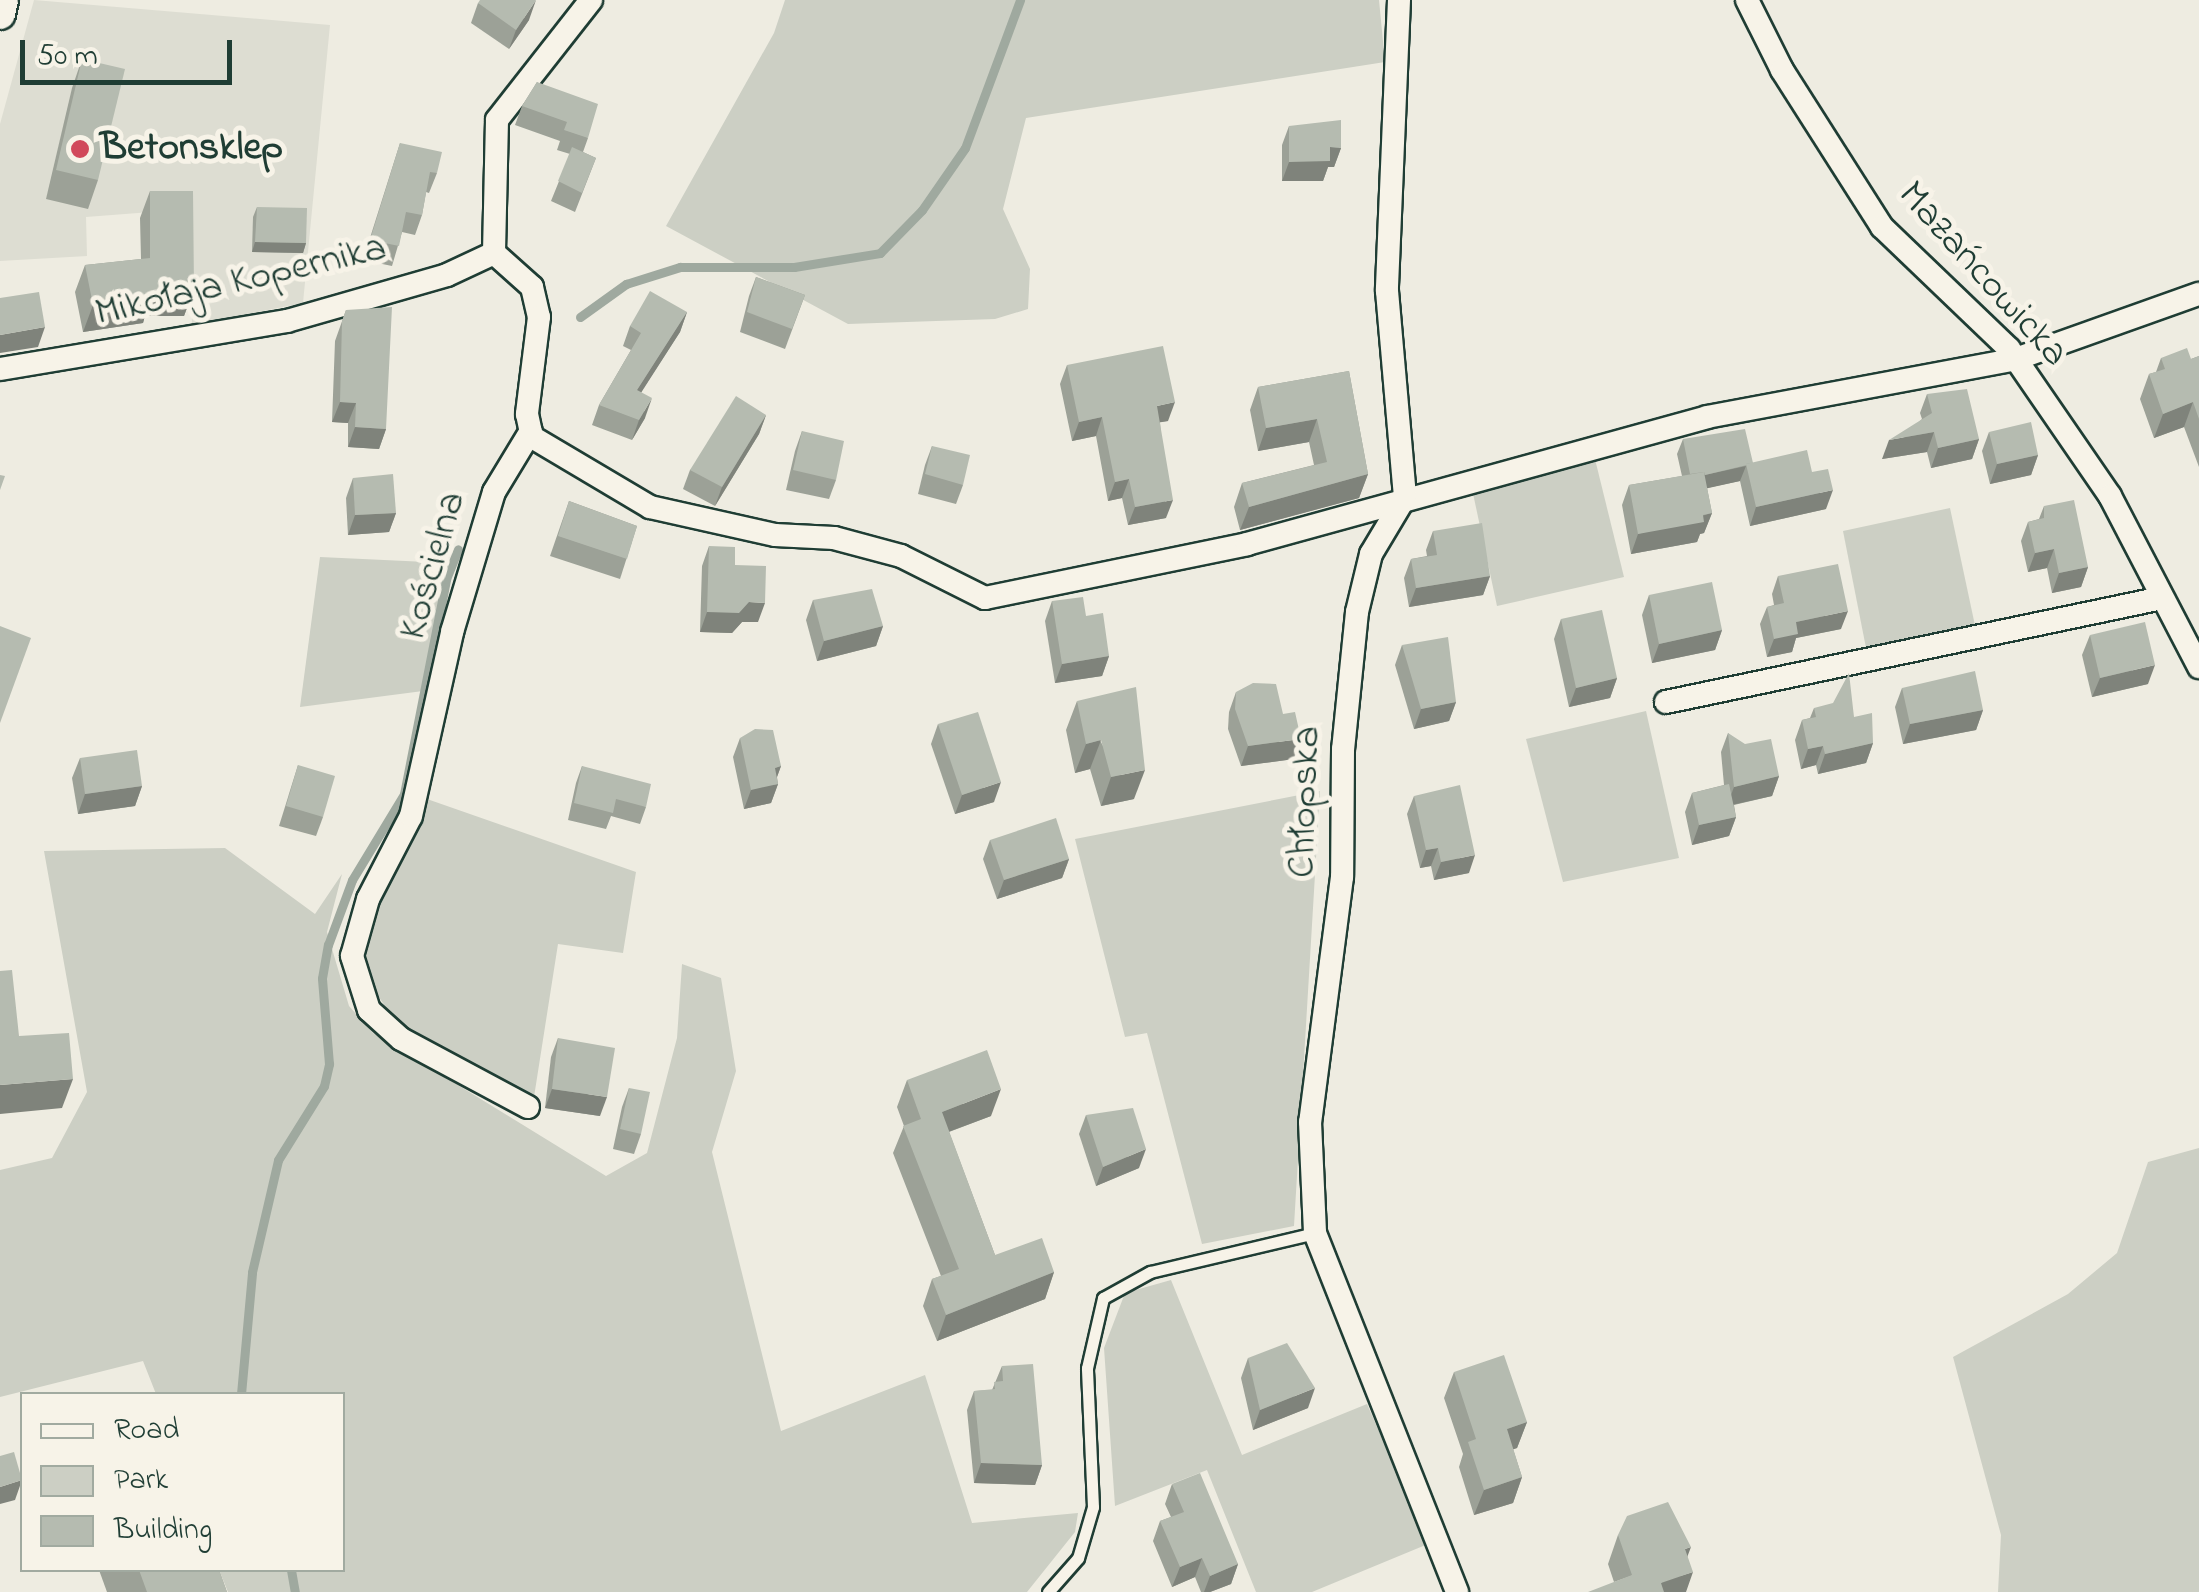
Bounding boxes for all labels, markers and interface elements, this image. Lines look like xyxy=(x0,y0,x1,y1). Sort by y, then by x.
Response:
scale bar xyxy=(25,20,238,82)
text: 50 m xyxy=(37,35,98,79)
place label: Betonsklep xyxy=(100,125,283,173)
marker: Betonsklep xyxy=(69,138,91,160)
street label: Mazańcowicka xyxy=(1886,172,2078,378)
street label: Mikołaja Kopernika xyxy=(91,225,391,339)
street label: Kościelna xyxy=(390,487,478,645)
street label: Chłopska xyxy=(1279,725,1333,879)
legend xyxy=(20,1392,345,1572)
text: Road xyxy=(114,1409,179,1453)
text: Park xyxy=(114,1459,168,1503)
text: Building xyxy=(114,1509,212,1553)

